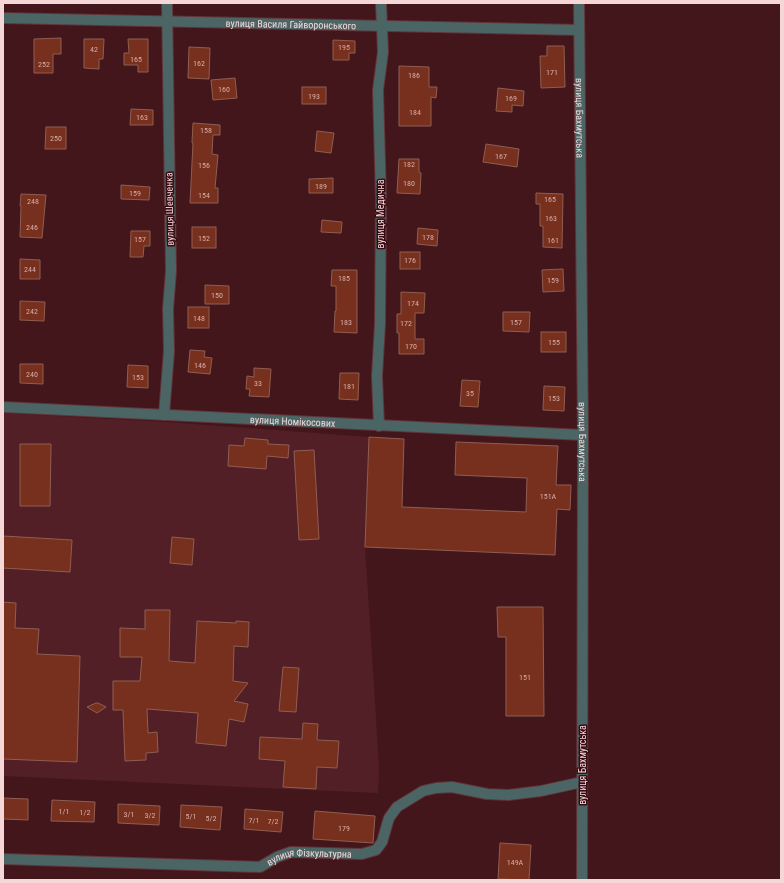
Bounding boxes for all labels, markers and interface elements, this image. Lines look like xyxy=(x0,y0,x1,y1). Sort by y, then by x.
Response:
street label: вулиця Василя Гайворонського xyxy=(226,18,356,31)
house number: 195 xyxy=(338,43,350,52)
house number: 42 xyxy=(90,45,98,54)
house number: 165 xyxy=(130,55,142,64)
house number: 162 xyxy=(193,59,205,68)
house number: 252 xyxy=(38,60,50,69)
house number: 171 xyxy=(546,68,558,77)
house number: 186 xyxy=(408,71,420,80)
street label: вулиця Бахмутська xyxy=(574,78,585,158)
house number: 160 xyxy=(218,85,230,94)
house number: 193 xyxy=(308,92,320,101)
house number: 169 xyxy=(505,94,517,103)
house number: 184 xyxy=(409,108,421,117)
house number: 163 xyxy=(136,113,148,122)
house number: 158 xyxy=(200,126,212,135)
house number: 250 xyxy=(50,134,62,143)
house number: 167 xyxy=(495,152,507,161)
house number: 182 xyxy=(403,160,415,169)
house number: 156 xyxy=(198,161,210,170)
street label: вулиця Шевченка xyxy=(163,172,176,246)
street label: вулиця Медична xyxy=(375,179,386,248)
house number: 180 xyxy=(403,179,415,188)
house number: 189 xyxy=(315,182,327,191)
house number: 159 xyxy=(129,189,141,198)
house number: 154 xyxy=(198,191,210,200)
house number: 165 xyxy=(544,195,556,204)
house number: 248 xyxy=(27,197,39,206)
house number: 163 xyxy=(545,214,557,223)
house number: 246 xyxy=(26,223,38,232)
house number: 178 xyxy=(422,233,434,242)
house number: 152 xyxy=(198,234,210,243)
house number: 157 xyxy=(134,235,146,244)
house number: 161 xyxy=(547,236,559,245)
house number: 176 xyxy=(404,256,416,265)
house number: 244 xyxy=(24,265,36,274)
house number: 185 xyxy=(338,274,350,283)
house number: 159 xyxy=(547,276,559,285)
house number: 150 xyxy=(211,291,223,300)
house number: 174 xyxy=(407,299,419,308)
house number: 242 xyxy=(26,307,38,316)
house number: 148 xyxy=(193,314,205,323)
house number: 183 xyxy=(340,318,352,327)
house number: 157 xyxy=(510,318,522,327)
house number: 172 xyxy=(400,319,412,328)
house number: 155 xyxy=(548,338,560,347)
house number: 170 xyxy=(405,342,417,351)
house number: 146 xyxy=(194,361,206,370)
house number: 240 xyxy=(26,370,38,379)
house number: 153 xyxy=(132,373,144,382)
house number: 33 xyxy=(254,379,262,388)
house number: 181 xyxy=(343,382,355,391)
house number: 35 xyxy=(466,389,474,398)
house number: 153 xyxy=(548,394,560,403)
street label: вулиця Бахмутська xyxy=(577,402,588,482)
street label: вулиця Номікосових xyxy=(250,414,336,429)
house number: 151А xyxy=(540,492,557,501)
house number: 151 xyxy=(519,673,531,682)
street label: вулиця Бахмутська xyxy=(577,725,588,805)
house number: 1/1 xyxy=(59,807,69,816)
house number: 1/2 xyxy=(80,808,90,817)
house number: 3/1 xyxy=(124,810,134,819)
house number: 3/2 xyxy=(145,811,155,820)
house number: 5/1 xyxy=(186,812,196,821)
house number: 5/2 xyxy=(206,814,216,823)
house number: 7/1 xyxy=(249,816,259,825)
house number: 7/2 xyxy=(268,817,278,826)
house number: 179 xyxy=(338,824,350,833)
street label: вулиця Фізкультурна xyxy=(265,846,352,868)
house number: 149А xyxy=(507,858,524,867)

